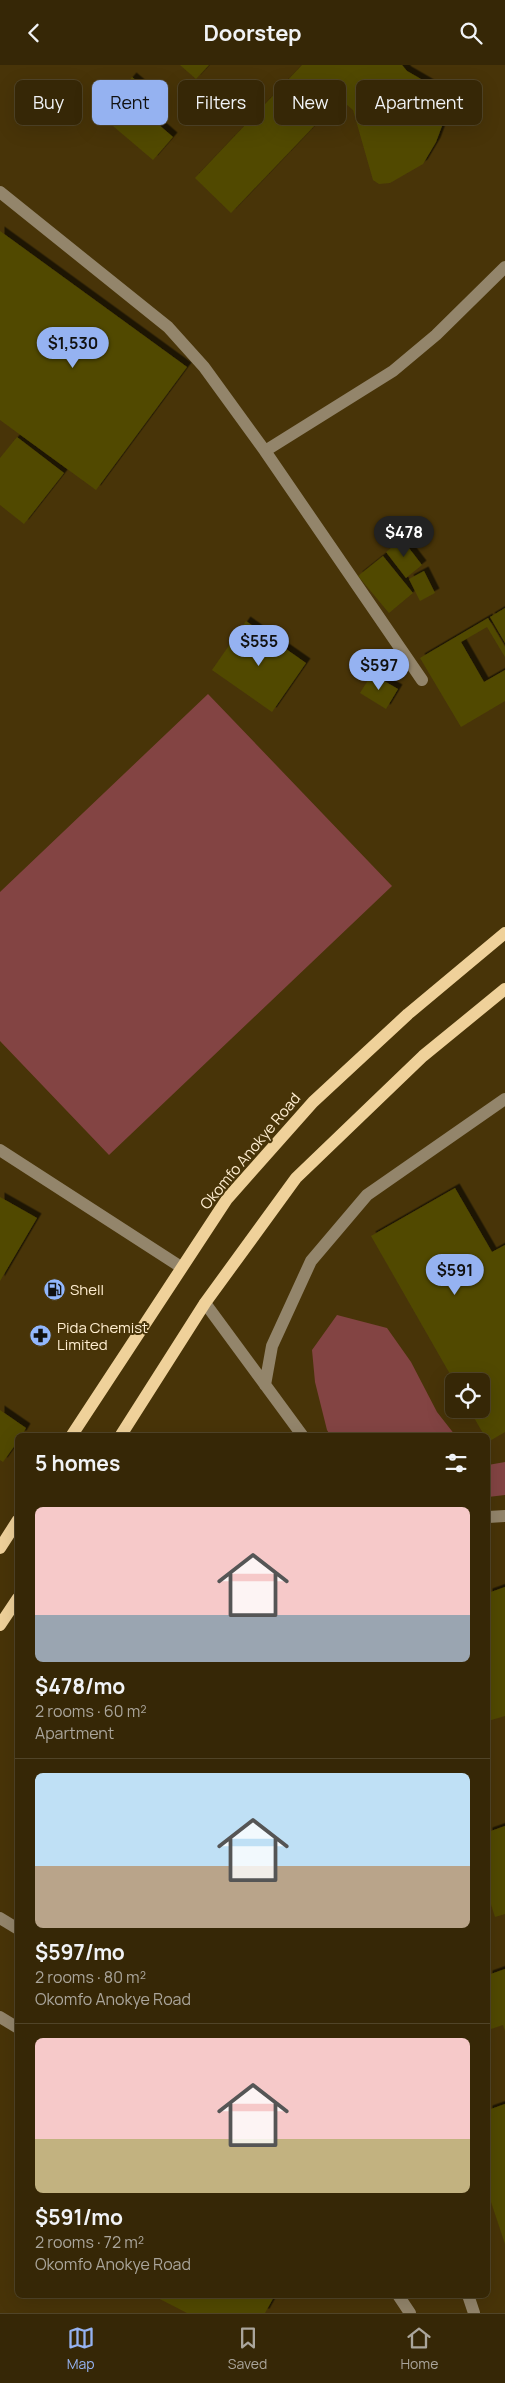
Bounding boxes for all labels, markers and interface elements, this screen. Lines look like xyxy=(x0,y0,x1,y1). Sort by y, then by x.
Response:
text: Doorstep xyxy=(203,18,302,48)
icon: back xyxy=(20,19,48,47)
icon: search xyxy=(457,19,485,47)
chip: Buy xyxy=(15,80,82,125)
chip: Rent xyxy=(92,80,168,125)
chip: Filters xyxy=(178,80,264,125)
chip: New xyxy=(274,80,346,125)
chip: Apartment xyxy=(356,80,482,125)
pin: $1,530 xyxy=(32,327,114,369)
text: $1,530 xyxy=(48,332,98,354)
pin: $478 xyxy=(374,515,434,558)
text: $478 xyxy=(385,521,423,543)
pin: $555 xyxy=(229,625,289,667)
text: $555 xyxy=(240,630,278,652)
pin: $597 xyxy=(349,649,409,691)
text: $597 xyxy=(360,654,398,676)
street label: Okomfo Anokye Road xyxy=(195,1088,305,1214)
pin: $591 xyxy=(425,1253,485,1296)
text: $591 xyxy=(437,1259,473,1281)
fuel station icon: Shell xyxy=(42,1277,66,1301)
place label: Shell xyxy=(70,1279,104,1300)
place label: Pida Chemist Limited xyxy=(57,1317,148,1355)
pharmacy icon: Pida Chemist Limited xyxy=(29,1324,53,1348)
map controls xyxy=(445,1373,490,1418)
button: locate xyxy=(445,1373,490,1418)
text: 5 homes xyxy=(35,1449,120,1477)
icon: filters xyxy=(442,1449,470,1477)
icon: home xyxy=(208,1540,298,1630)
text: $478/mo xyxy=(35,1672,125,1700)
text: 2 rooms · 60 m² xyxy=(35,1700,147,1722)
text: Apartment xyxy=(35,1722,114,1744)
icon: home xyxy=(208,1805,298,1895)
text: $597/mo xyxy=(35,1938,125,1966)
text: 2 rooms · 80 m² xyxy=(35,1966,146,1988)
text: Okomfo Anokye Road xyxy=(35,1988,191,2010)
icon: home xyxy=(208,2070,298,2160)
text: $591/mo xyxy=(35,2203,123,2231)
text: 2 rooms · 72 m² xyxy=(35,2231,144,2253)
text: Okomfo Anokye Road xyxy=(35,2253,191,2275)
tab: Map xyxy=(67,2324,95,2373)
tab: Saved xyxy=(228,2324,267,2373)
tab: Home xyxy=(401,2324,438,2373)

